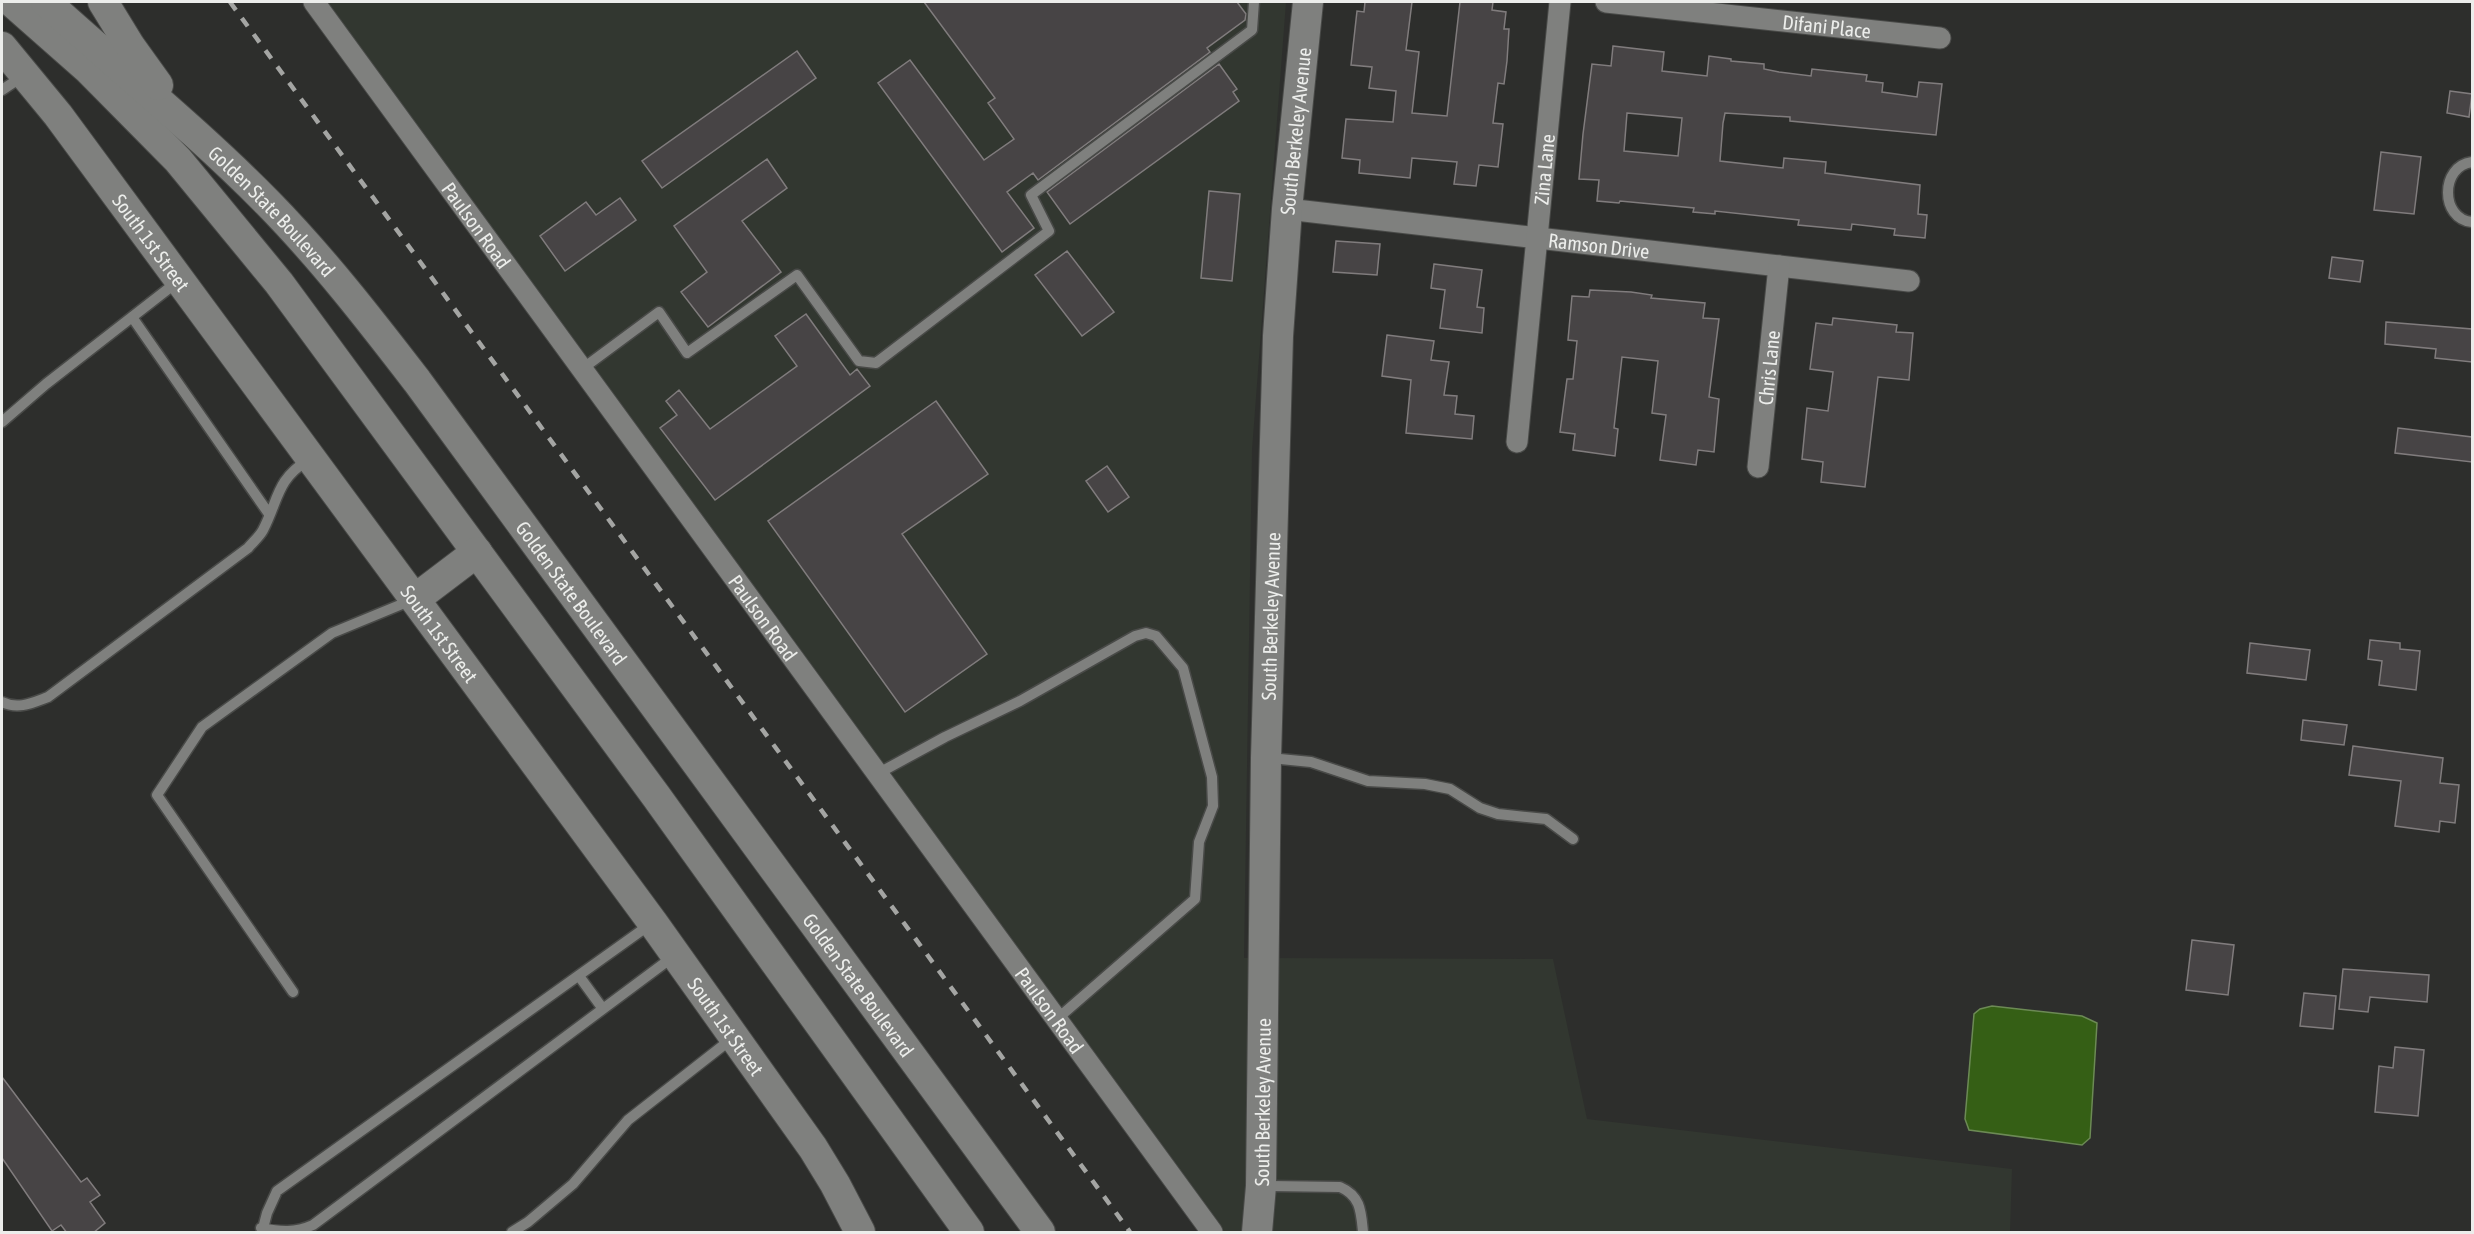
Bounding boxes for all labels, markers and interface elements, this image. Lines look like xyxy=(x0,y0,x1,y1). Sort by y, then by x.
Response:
street label: Difani Place xyxy=(1781,10,1872,42)
street label: South Berkeley Avenue xyxy=(1275,46,1315,216)
street label: Zina Lane xyxy=(1529,133,1559,206)
street label: Golden State Boulevard xyxy=(204,141,340,281)
street label: Paulson Road xyxy=(438,177,516,272)
street label: South 1st Street xyxy=(108,189,195,295)
street label: Ramson Drive xyxy=(1547,228,1651,262)
street label: Chris Lane xyxy=(1753,329,1784,406)
street label: Golden State Boulevard xyxy=(512,516,632,669)
street label: South Berkeley Avenue xyxy=(1256,532,1284,701)
street label: Paulson Road xyxy=(724,570,802,665)
street label: South 1st Street xyxy=(397,581,483,687)
street label: Golden State Boulevard xyxy=(799,908,919,1061)
street label: Paulson Road xyxy=(1011,962,1089,1057)
street label: South 1st Street xyxy=(684,973,769,1080)
street label: South Berkeley Avenue xyxy=(1249,1018,1274,1186)

